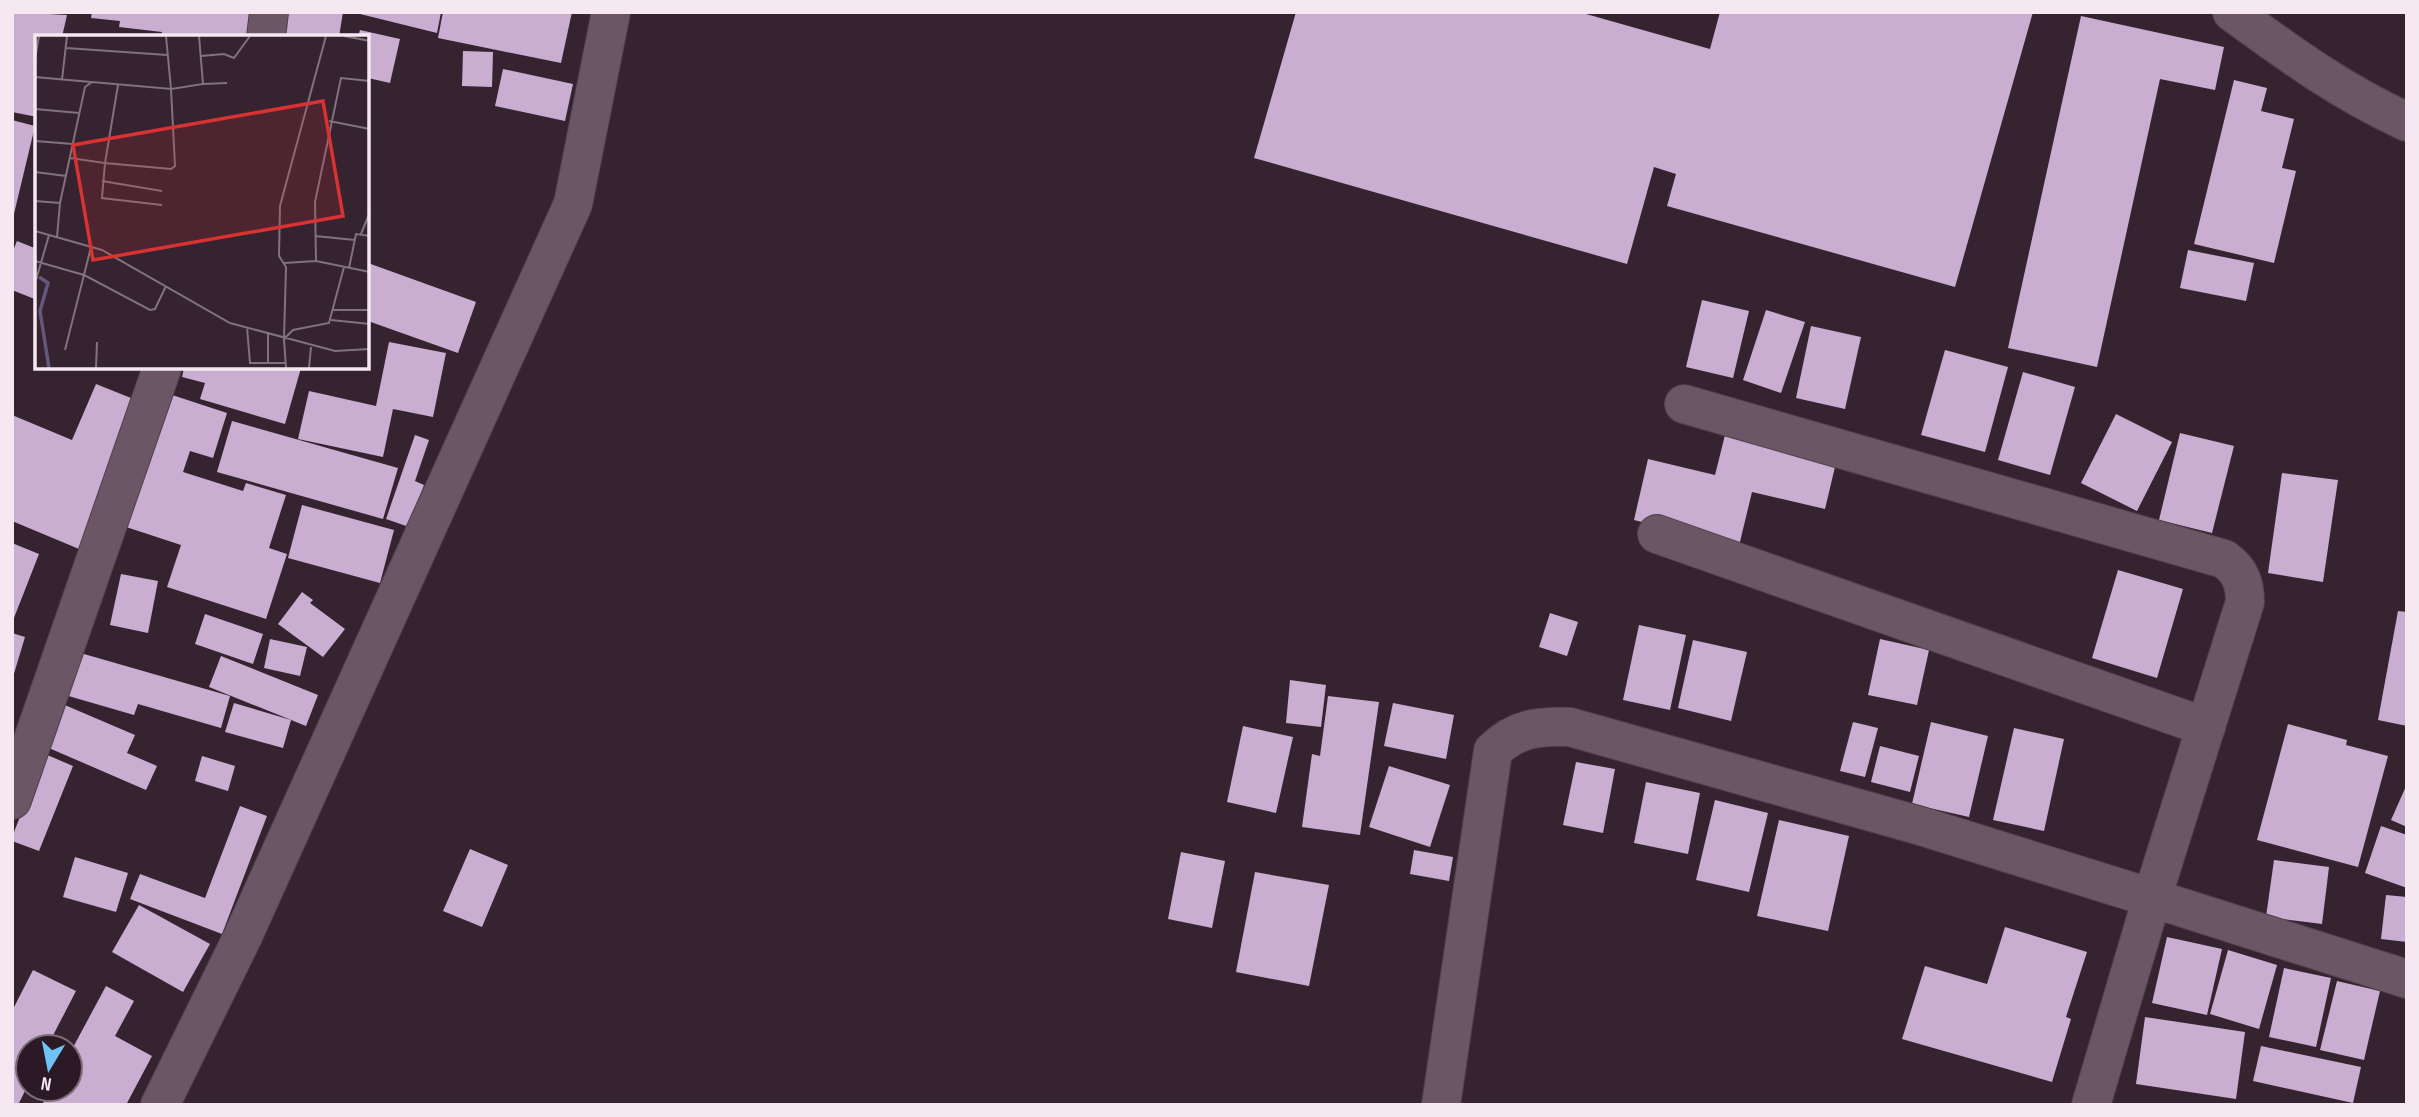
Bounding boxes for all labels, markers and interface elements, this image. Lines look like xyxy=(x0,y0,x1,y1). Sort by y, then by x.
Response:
inset map xyxy=(35,35,369,369)
north arrow xyxy=(14,1033,84,1103)
text: N xyxy=(39,1071,53,1095)

